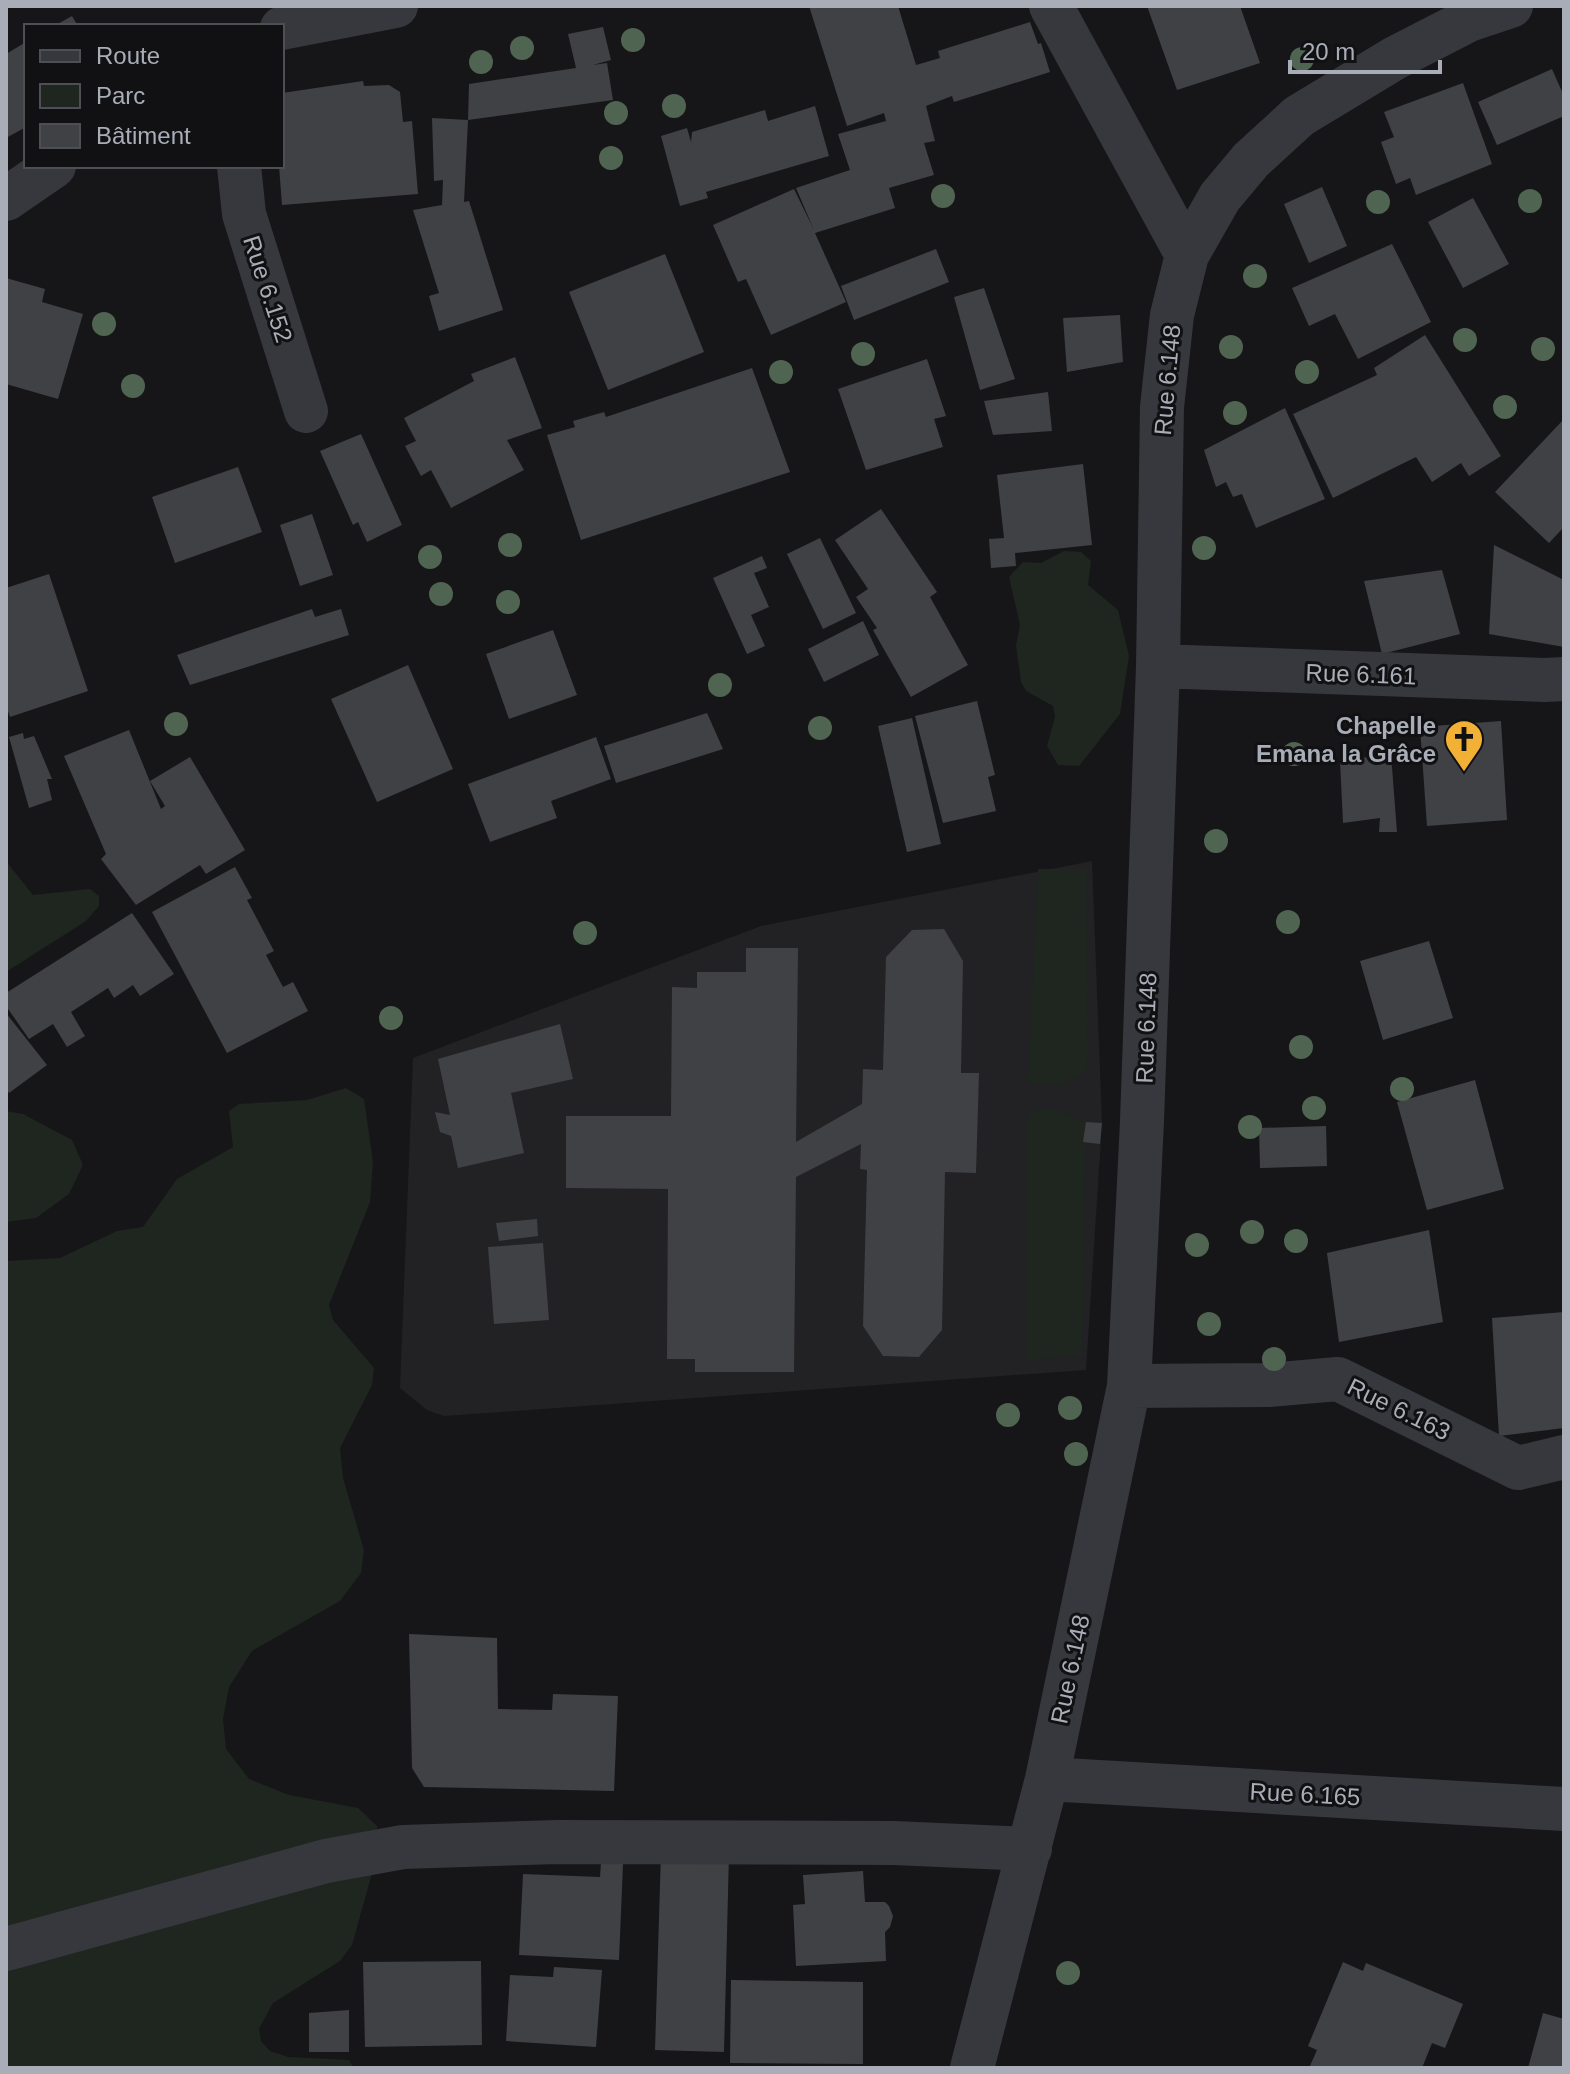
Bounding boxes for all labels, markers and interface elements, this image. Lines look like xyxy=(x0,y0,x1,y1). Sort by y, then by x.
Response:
legend xyxy=(24,24,284,168)
scale bar xyxy=(1290,24,1440,74)
text: 20 m xyxy=(1302,38,1355,65)
text: Route xyxy=(96,42,160,69)
text: Parc xyxy=(96,82,145,109)
text: Bâtiment xyxy=(96,122,191,149)
street label: Rue 6.152 xyxy=(238,232,298,346)
street label: Rue 6.148 xyxy=(1149,324,1185,436)
street label: Rue 6.161 xyxy=(1305,659,1417,689)
place label: Chapelle Emana la Grâce xyxy=(1256,712,1436,767)
church icon: Chapelle Emana la Grâce xyxy=(1443,718,1485,773)
street label: Rue 6.148 xyxy=(1131,972,1161,1084)
street label: Rue 6.163 xyxy=(1343,1373,1455,1445)
street label: Rue 6.148 xyxy=(1045,1612,1095,1726)
street label: Rue 6.165 xyxy=(1249,1778,1361,1810)

